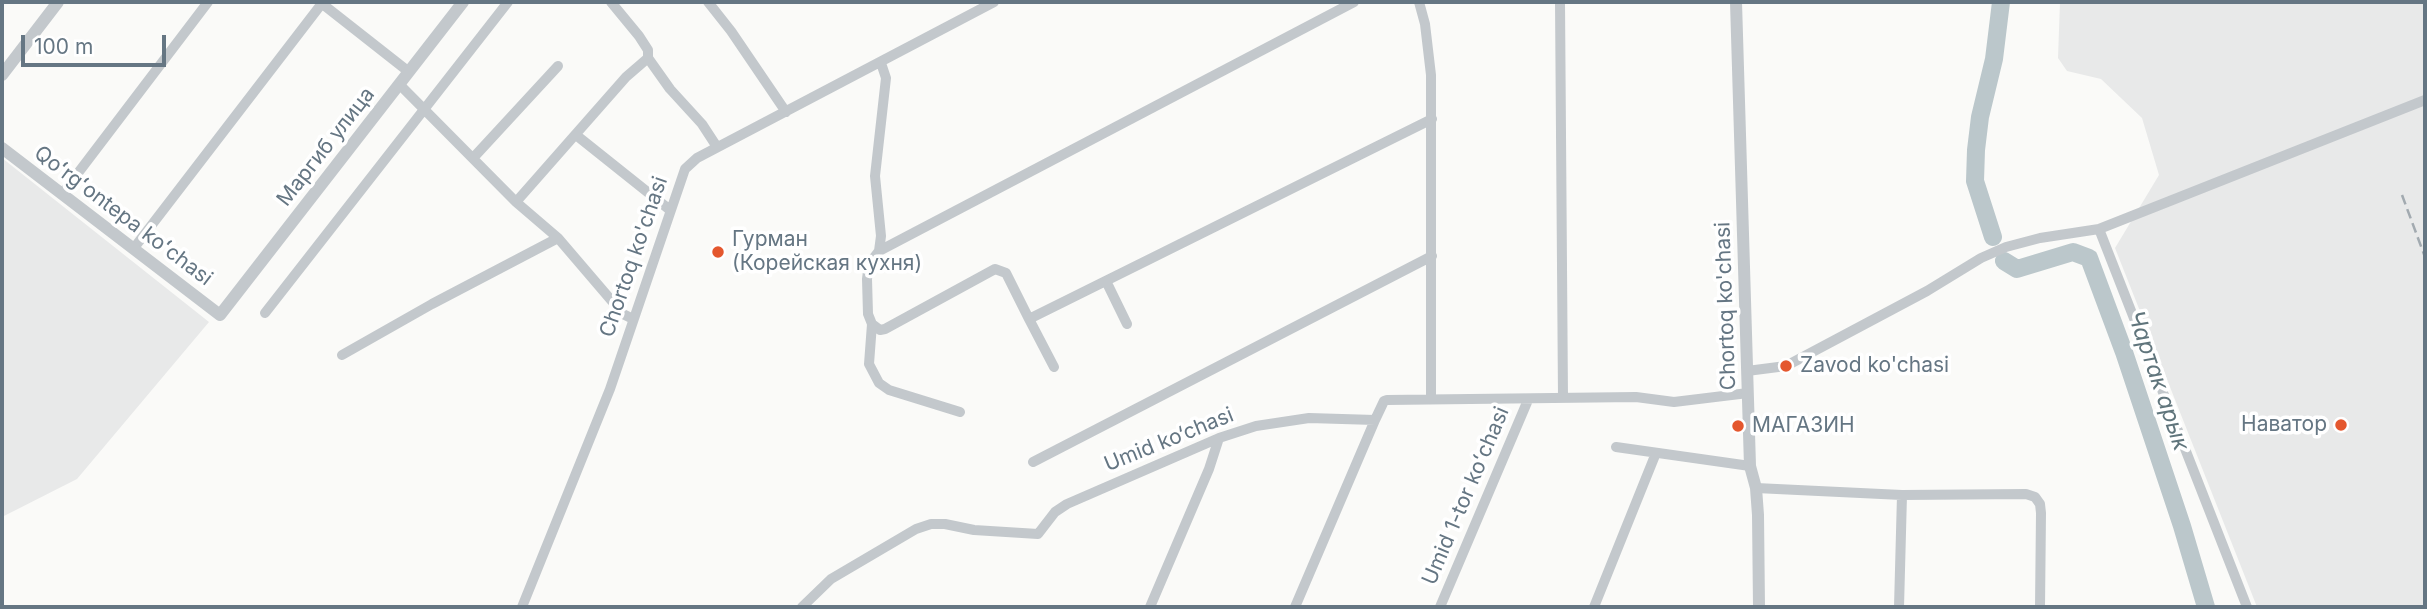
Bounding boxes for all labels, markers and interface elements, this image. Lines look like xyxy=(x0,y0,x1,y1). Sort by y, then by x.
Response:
scale bar xyxy=(24,21,170,65)
text: 100 m xyxy=(34,34,93,59)
street label: Маргиб улица xyxy=(272,83,380,211)
street label: Qoʻrgʻontepa koʻchasi xyxy=(29,141,217,291)
street label: Chortoq ko'chasi xyxy=(595,173,673,341)
street label: Chortoq ko'chasi xyxy=(1710,221,1742,391)
place label: Гурман (Корейская кухня) xyxy=(732,227,922,277)
marker: Гурман (Корейская кухня) xyxy=(710,244,726,260)
water label: Чартак арык xyxy=(2121,308,2195,454)
place label: Zavod ko'chasi xyxy=(1800,353,1949,379)
marker: Zavod ko'chasi xyxy=(1778,358,1794,374)
street label: Umid ko‘chasi xyxy=(1101,403,1237,477)
street label: Umid 1-tor koʻchasi xyxy=(1417,403,1515,589)
place label: Наватор xyxy=(2241,412,2327,438)
place label: МАГАЗИН xyxy=(1752,413,1855,439)
marker: Наватор xyxy=(2333,417,2349,433)
marker: МАГАЗИН xyxy=(1730,418,1746,434)

